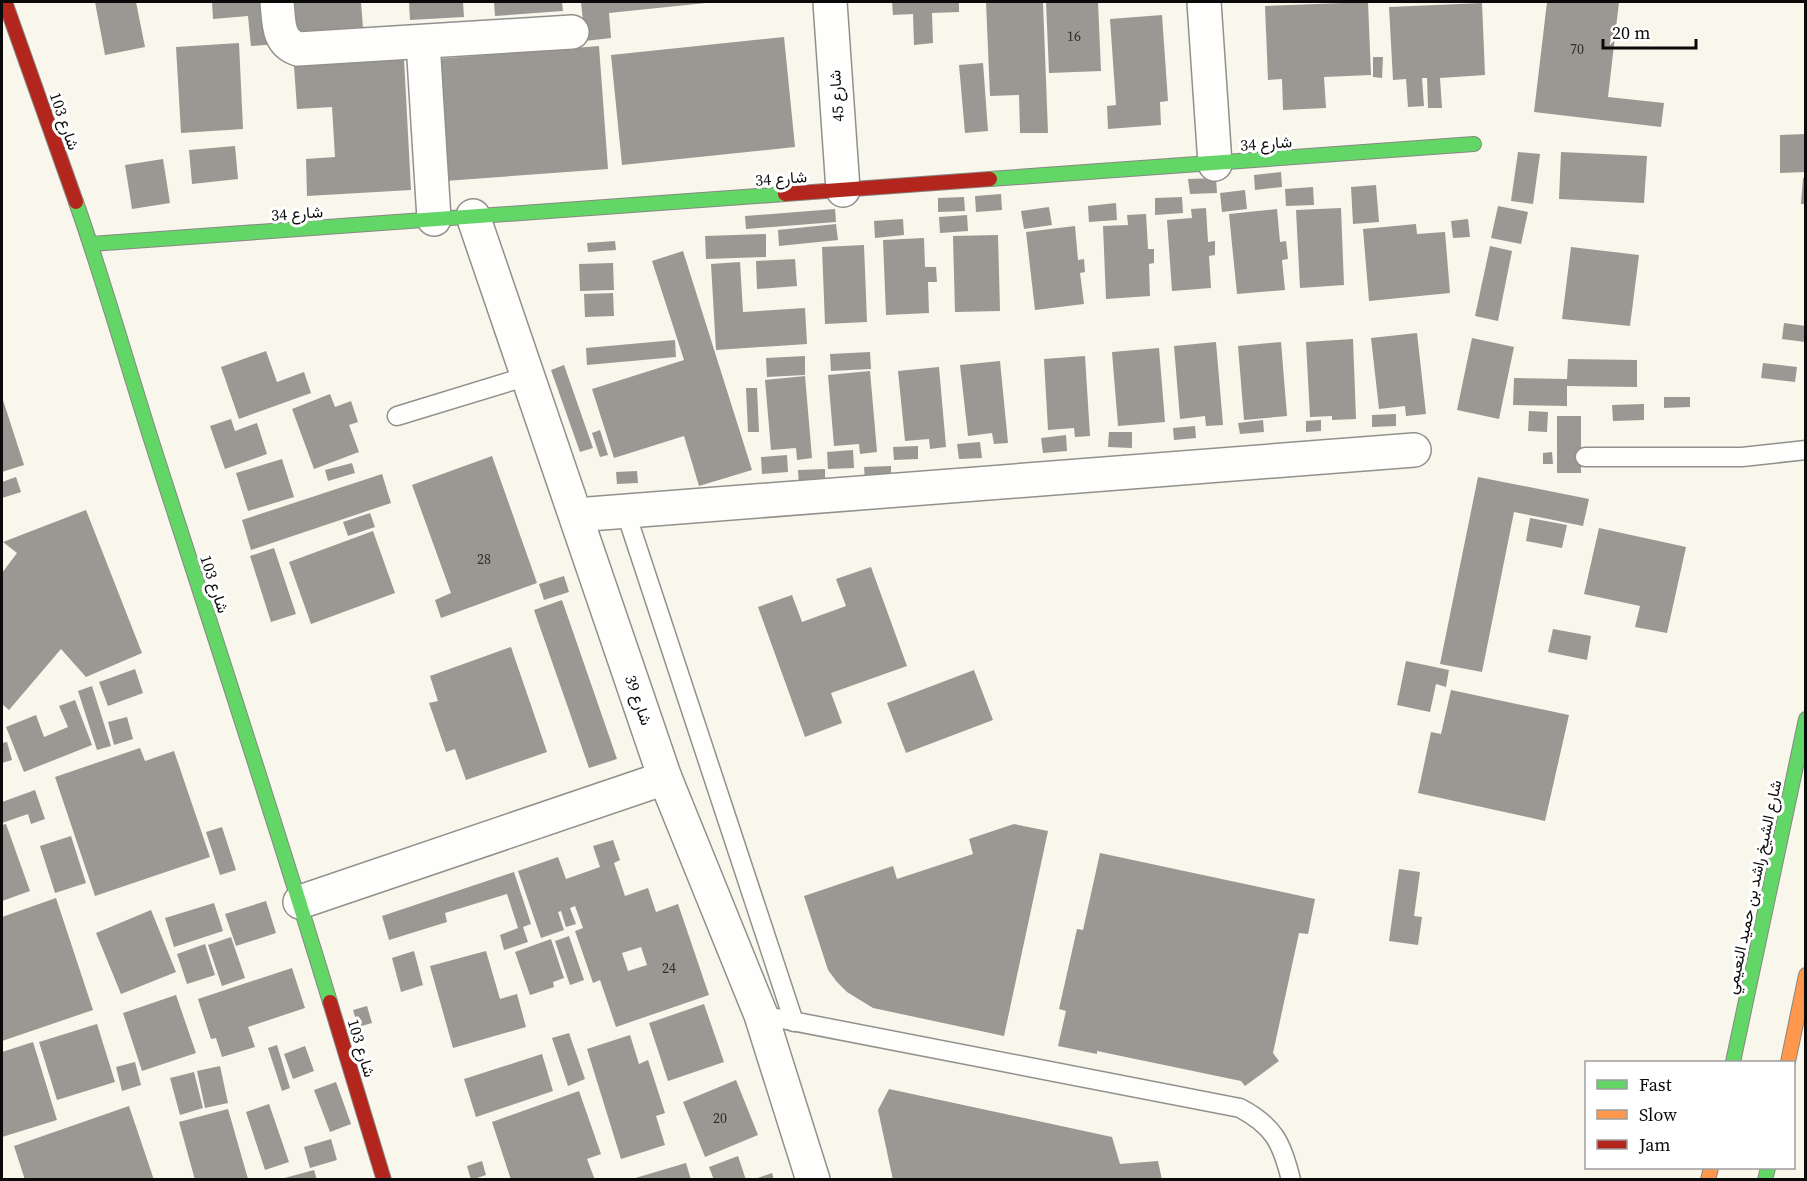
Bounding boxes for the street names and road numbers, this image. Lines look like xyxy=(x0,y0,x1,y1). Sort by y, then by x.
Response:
street label: شارع 45 xyxy=(823,69,850,123)
street label: شارع 103 xyxy=(44,89,85,153)
street label: شارع 34 xyxy=(1239,130,1293,157)
street label: شارع 34 xyxy=(754,165,808,192)
street label: شارع 34 xyxy=(270,200,324,227)
street label: شارع 103 xyxy=(194,552,235,616)
street label: شارع 39 xyxy=(619,672,658,728)
street label: شارع الشيخ راشد بن حميد النعيمي xyxy=(1720,778,1789,997)
street label: شارع 103 xyxy=(342,1016,381,1080)

